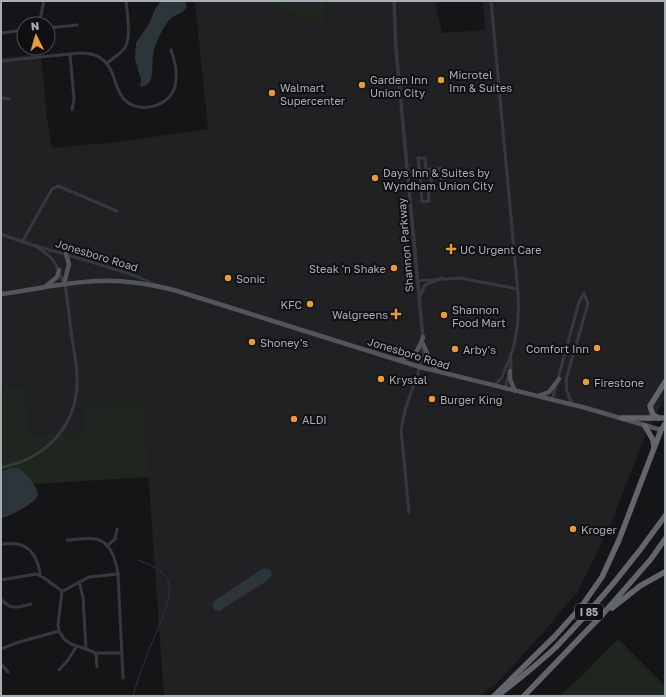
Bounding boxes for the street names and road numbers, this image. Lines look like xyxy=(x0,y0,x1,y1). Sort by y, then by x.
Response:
street label: Shannon Parkway xyxy=(394,197,416,293)
street label: Jonesboro Road xyxy=(54,236,140,274)
street label: Jonesboro Road xyxy=(366,334,452,372)
road number: I 85 xyxy=(575,604,603,620)

